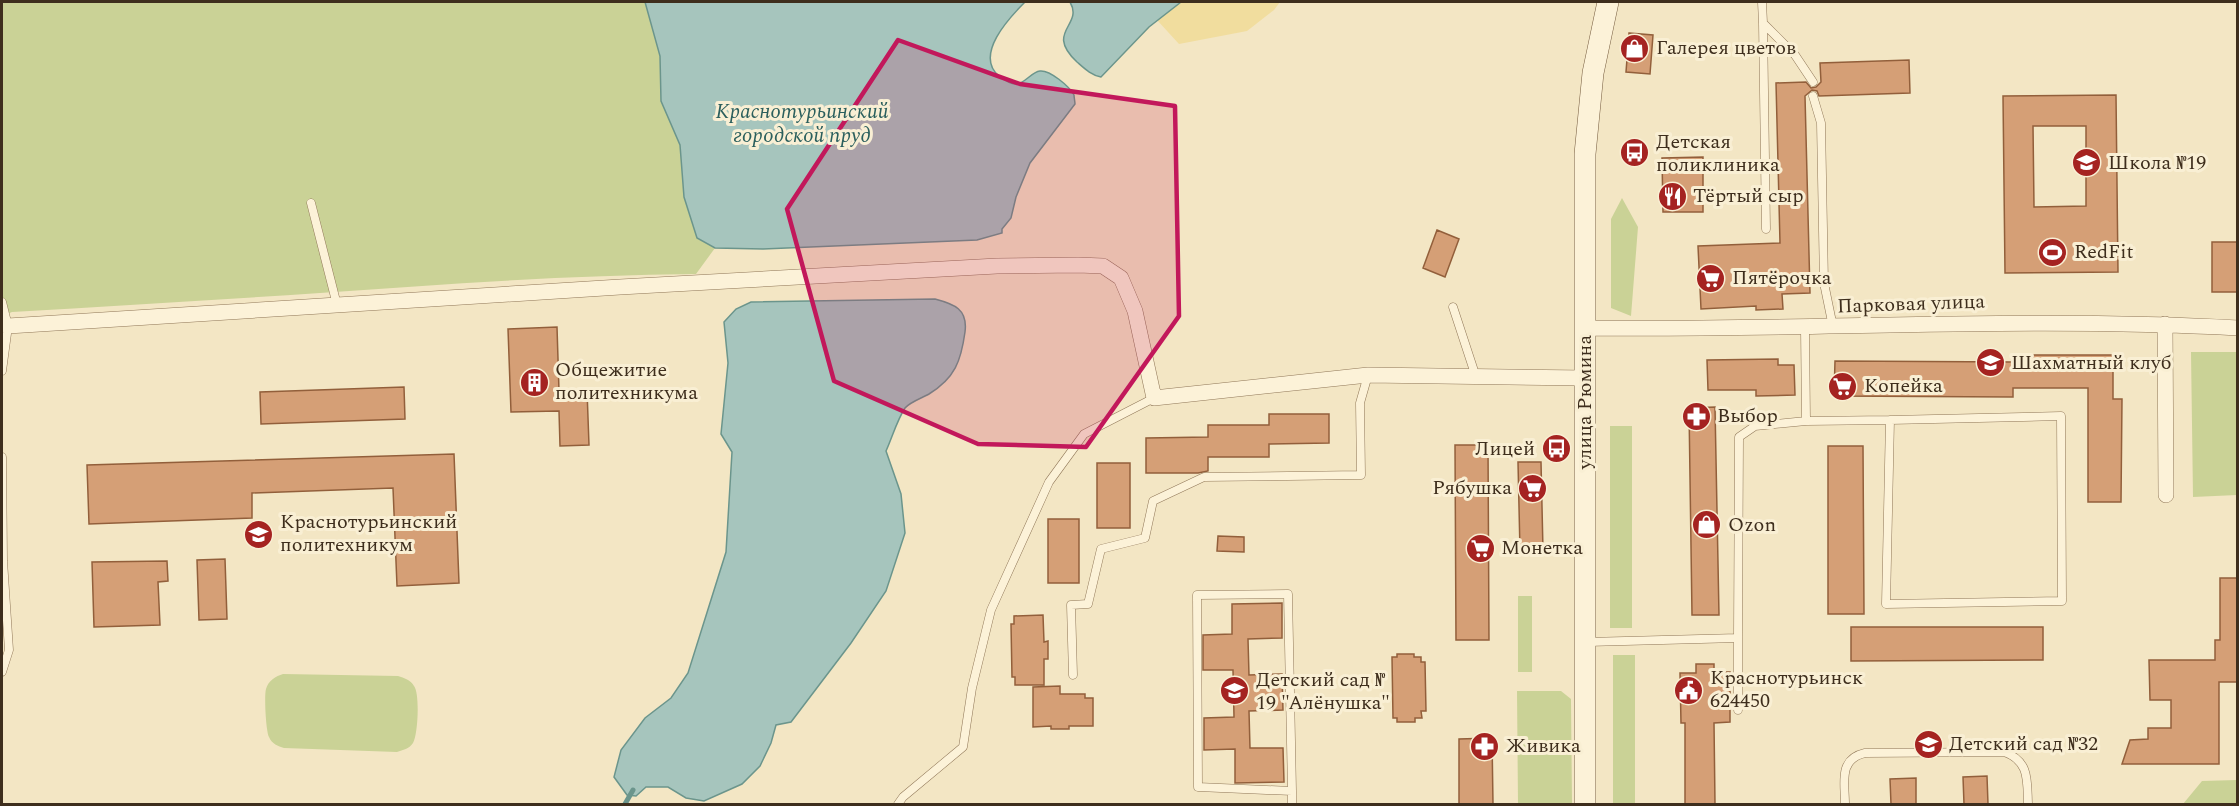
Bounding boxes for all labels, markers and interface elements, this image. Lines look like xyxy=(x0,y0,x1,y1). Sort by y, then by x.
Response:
shop icon: Галерея цветов xyxy=(1619,32,1651,64)
place label: Галерея цветов xyxy=(1656,33,1796,63)
water label: Краснотурьинский городской пруд xyxy=(716,96,888,152)
place label: Детская поликлиника xyxy=(1656,127,1780,180)
bus stop icon: Детская поликлиника xyxy=(1619,137,1651,169)
school or university icon: Школа №19 xyxy=(2071,147,2103,179)
place label: Школа №19 xyxy=(2108,148,2206,178)
restaurant icon: Тёртый сыр xyxy=(1656,180,1688,212)
place label: Тёртый сыр xyxy=(1693,181,1804,211)
sports icon: RedFit xyxy=(2037,236,2069,268)
place label: RedFit xyxy=(2074,237,2134,267)
supermarket icon: Пятёрочка xyxy=(1695,262,1727,294)
place label: Пятёрочка xyxy=(1732,263,1832,293)
street label: Парковая улица xyxy=(1836,286,1986,322)
street label: улица Рюмина xyxy=(1570,335,1600,470)
school or university icon: Шахматный клуб xyxy=(1974,347,2006,379)
place label: Шахматный клуб xyxy=(2011,348,2171,378)
place label: Общежитие политехникума xyxy=(555,355,698,408)
building icon: Общежитие политехникума xyxy=(518,366,550,398)
supermarket icon: Копейка xyxy=(1827,370,1859,402)
place label: Копейка xyxy=(1864,371,1943,401)
pharmacy icon: Выбор xyxy=(1680,400,1712,432)
place label: Выбор xyxy=(1717,401,1778,431)
bus stop icon: Лицей xyxy=(1540,433,1572,465)
place label: Лицей xyxy=(1475,434,1535,464)
supermarket icon: Рябушка xyxy=(1517,472,1549,504)
place label: Рябушка xyxy=(1432,473,1512,503)
place label: Краснотурьинский политехникум xyxy=(280,507,457,560)
shop icon: Ozon xyxy=(1691,509,1723,541)
place label: Ozon xyxy=(1728,510,1776,540)
school or university icon: Краснотурьинский политехникум xyxy=(243,518,275,550)
supermarket icon: Монетка xyxy=(1464,532,1496,564)
place label: Монетка xyxy=(1501,533,1583,563)
place label: Краснотурьинск 624450 xyxy=(1710,663,1863,716)
place label: Детский сад № 19 "Алёнушка" xyxy=(1256,665,1390,718)
public building icon: Краснотурьинск 624450 xyxy=(1673,674,1705,706)
school or university icon: Детский сад № 19 "Алёнушка" xyxy=(1219,675,1251,707)
school or university icon: Детский сад №32 xyxy=(1912,728,1944,760)
place label: Детский сад №32 xyxy=(1949,729,2098,759)
pharmacy icon: Живика xyxy=(1469,730,1501,762)
place label: Живика xyxy=(1506,731,1581,761)

